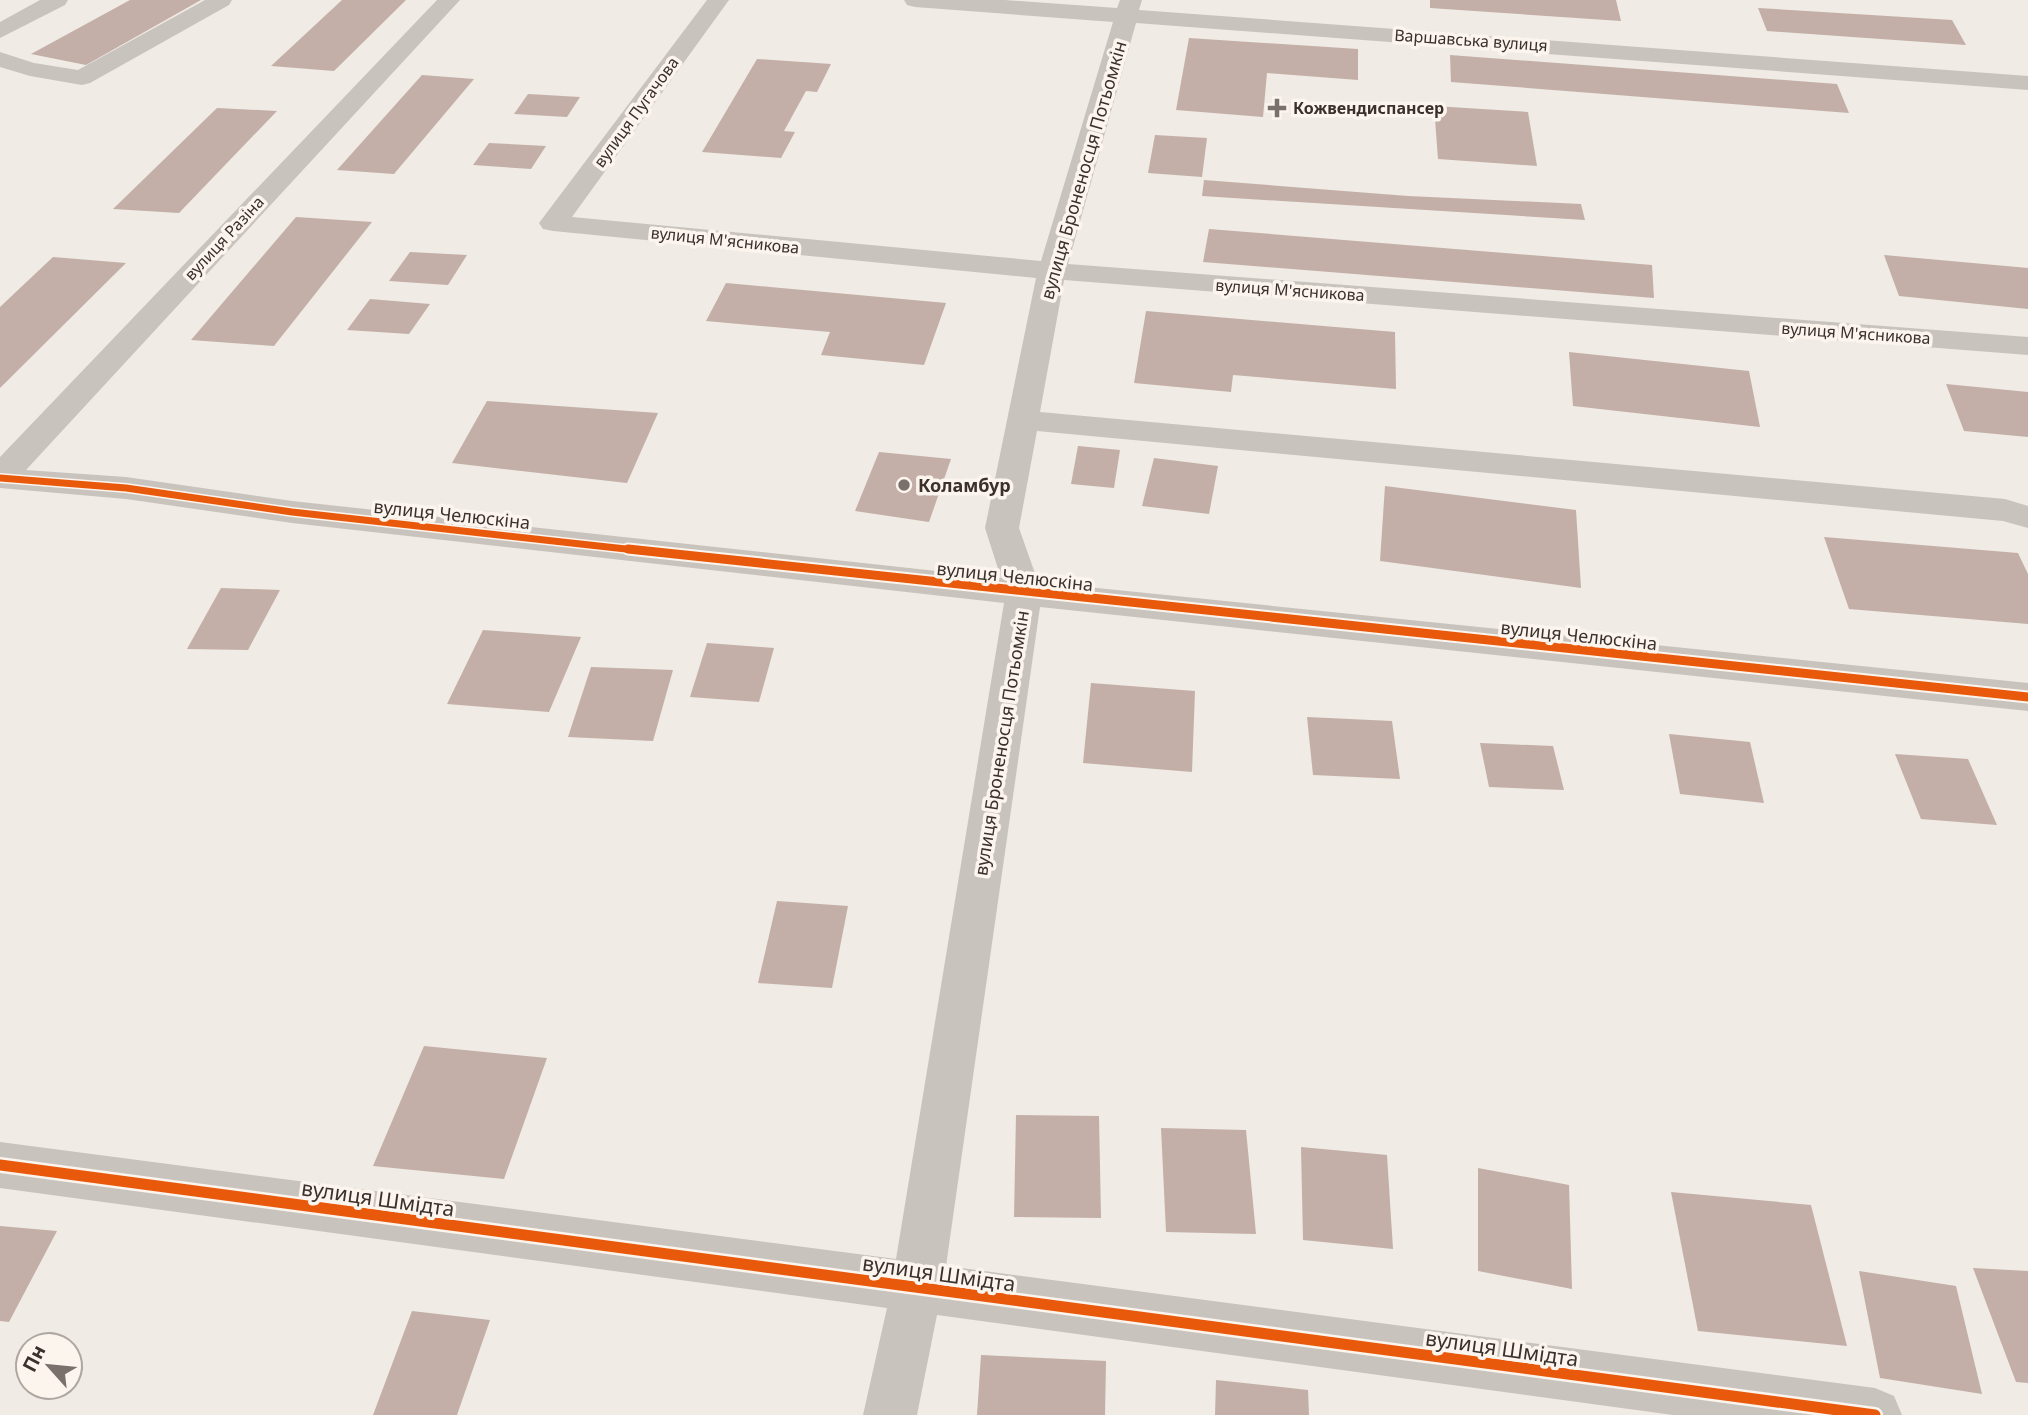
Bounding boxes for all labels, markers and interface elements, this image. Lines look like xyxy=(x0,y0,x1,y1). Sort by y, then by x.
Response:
street label: Варшавська вулиця xyxy=(1394,24,1548,56)
street label: вулиця Броненосця Потьомкін xyxy=(1035,38,1131,302)
street label: вулиця Пугачова xyxy=(588,52,684,172)
place label: Кожвендиспансер xyxy=(1293,97,1444,119)
marker: Кожвендиспансер xyxy=(1267,98,1287,118)
street label: вулиця Разіна xyxy=(179,191,269,285)
street label: вулиця М'ясникова xyxy=(650,221,800,259)
street label: вулиця М'ясникова xyxy=(1215,274,1365,306)
street label: вулиця М'ясникова xyxy=(1781,317,1931,349)
place label: Коламбур xyxy=(918,473,1011,497)
marker: Коламбур xyxy=(896,477,912,493)
street label: вулиця Челюскіна xyxy=(373,494,531,534)
street label: вулиця Челюскіна xyxy=(936,556,1094,596)
street label: вулиця Броненосця Потьомкін xyxy=(968,609,1034,877)
street label: вулиця Челюскіна xyxy=(1500,615,1658,655)
street label: вулиця Шмідта xyxy=(300,1173,456,1223)
street label: вулиця Шмідта xyxy=(861,1248,1017,1298)
street label: вулиця Шмідта xyxy=(1424,1323,1580,1373)
north arrow xyxy=(14,1331,84,1401)
text: Пн xyxy=(16,1340,52,1376)

